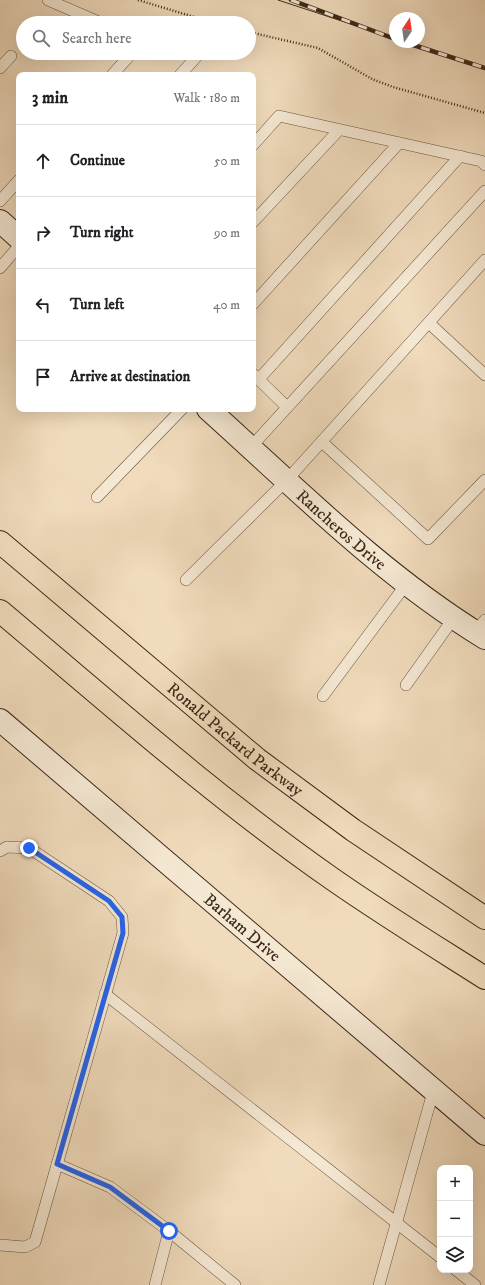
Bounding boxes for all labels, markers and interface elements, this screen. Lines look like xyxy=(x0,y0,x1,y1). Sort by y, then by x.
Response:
north arrow xyxy=(389,12,425,48)
search box xyxy=(16,16,256,60)
icon: search xyxy=(30,27,52,49)
text: Search here xyxy=(62,29,131,48)
text: 3 min xyxy=(32,87,68,109)
text: Walk · 180 m xyxy=(173,90,240,106)
icon: ahead xyxy=(32,150,54,172)
text: Continue xyxy=(70,151,125,170)
text: 50 m xyxy=(214,153,240,169)
icon: right xyxy=(32,222,54,244)
text: Turn right xyxy=(70,223,133,242)
text: 90 m xyxy=(214,225,240,241)
icon: left xyxy=(32,294,54,316)
text: Turn left xyxy=(70,295,124,314)
text: 40 m xyxy=(213,297,240,313)
icon: arrive xyxy=(32,366,54,388)
text: Arrive at destination xyxy=(70,367,190,386)
street label: Rancheros Drive xyxy=(291,485,391,575)
street label: Ronald Packard Parkway xyxy=(162,678,308,802)
route end xyxy=(20,839,38,857)
street label: Barham Drive xyxy=(199,889,285,967)
map controls xyxy=(437,1165,473,1273)
button: + xyxy=(437,1165,473,1201)
button: − xyxy=(437,1201,473,1237)
route start xyxy=(160,1222,178,1240)
button: layers xyxy=(437,1237,473,1273)

